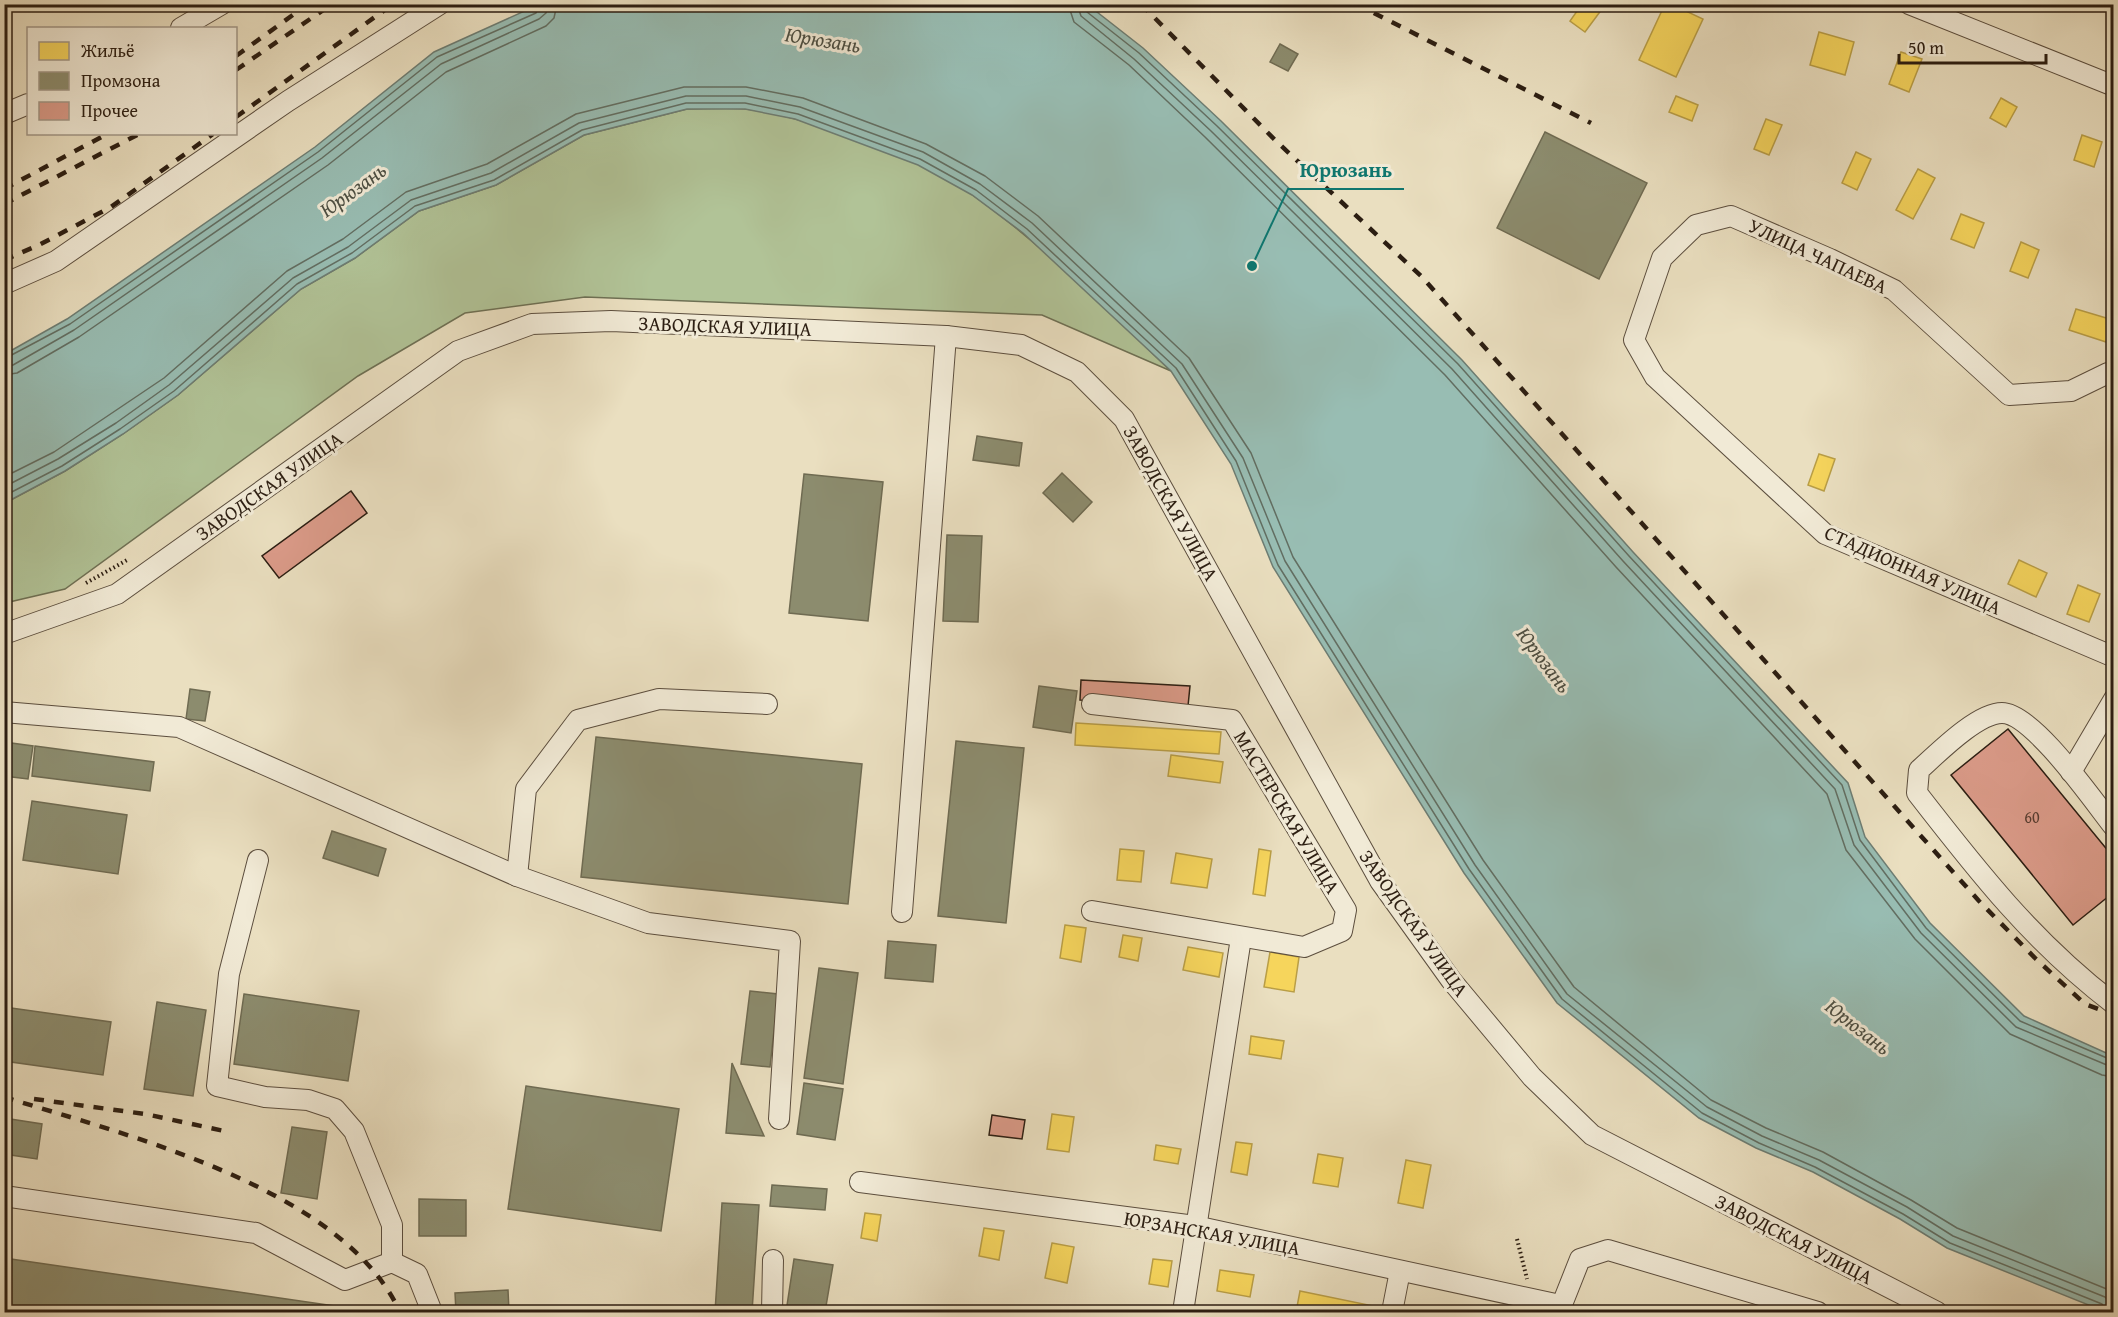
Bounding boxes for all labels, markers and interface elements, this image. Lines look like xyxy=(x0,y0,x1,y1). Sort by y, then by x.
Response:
water label: Юрюзань xyxy=(783,18,863,61)
legend xyxy=(27,27,237,135)
scale bar xyxy=(1899,27,2046,65)
text: 50 m xyxy=(1908,34,1944,61)
text: Жильё xyxy=(80,37,135,64)
text: Промзона xyxy=(81,67,161,94)
text: Прочее xyxy=(81,97,138,124)
callout: Юрюзань xyxy=(1288,150,1404,189)
text: Юрюзань xyxy=(1300,154,1392,185)
water label: Юрюзань xyxy=(313,155,393,225)
street label: УЛИЦА ЧАПАЕВА xyxy=(1744,211,1893,301)
street label: ЗАВОДСКАЯ УЛИЦА xyxy=(638,308,812,343)
street label: ЗАВОДСКАЯ УЛИЦА xyxy=(1117,420,1226,586)
street label: ЗАВОДСКАЯ УЛИЦА xyxy=(189,424,348,547)
street label: СТАДИОННАЯ УЛИЦА xyxy=(1820,517,2006,622)
water label: Юрюзань xyxy=(1509,620,1580,699)
street label: МАСТЕРСКАЯ УЛИЦА xyxy=(1227,725,1348,899)
house number: 60 xyxy=(2024,805,2040,829)
street label: ЗАВОДСКАЯ УЛИЦА xyxy=(1353,843,1476,1002)
water label: Юрюзань xyxy=(1819,991,1898,1062)
street label: ЗАВОДСКАЯ УЛИЦА xyxy=(1710,1186,1878,1291)
street label: ЮРЗАНСКАЯ УЛИЦА xyxy=(1122,1203,1302,1262)

